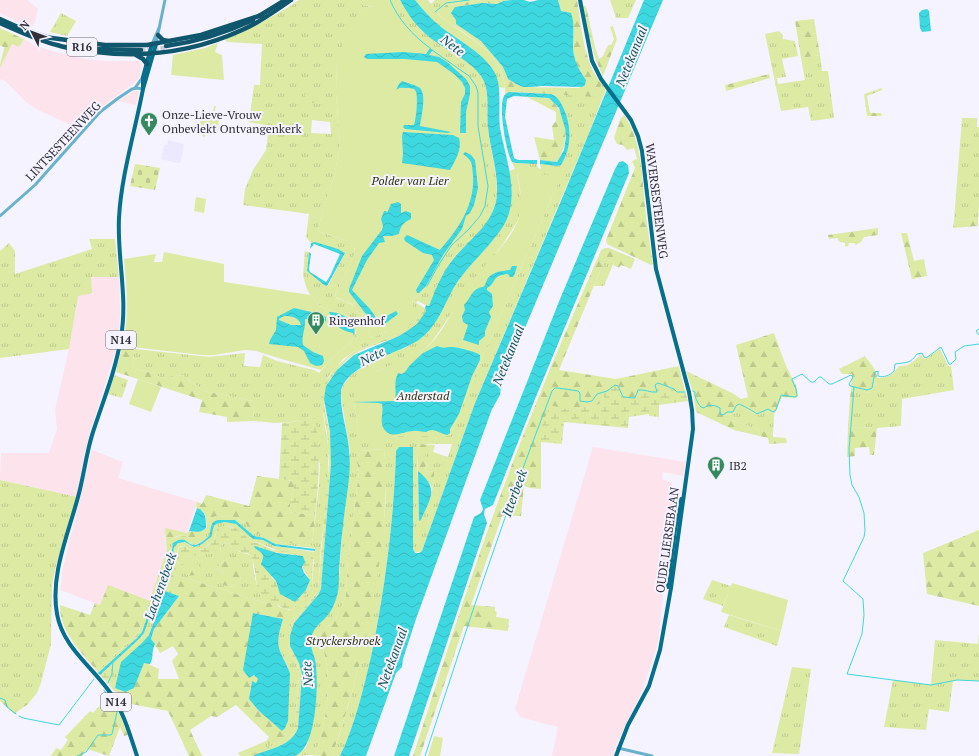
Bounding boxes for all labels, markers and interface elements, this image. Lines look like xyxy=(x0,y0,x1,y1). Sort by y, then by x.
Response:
north arrow xyxy=(12,12,52,52)
text: N xyxy=(17,17,33,33)
water label: Netekanaal xyxy=(610,23,651,90)
water label: Nete xyxy=(437,30,469,60)
road number: R16 xyxy=(67,38,97,56)
street label: LINTSESTEENWEG xyxy=(22,97,104,184)
place label: Onze-Lieve-Vrouw Onbevlekt Ontvangenkerk xyxy=(162,107,303,136)
church icon: Onze-Lieve-Vrouw Onbevlekt Ontvangenkerk xyxy=(139,111,159,136)
street label: WAVERSESTEENWEG xyxy=(642,142,672,260)
park label: Polder van Lier xyxy=(371,173,450,188)
building icon: Ringenhof xyxy=(306,310,326,335)
place label: Ringenhof xyxy=(329,313,386,328)
water label: Netekanaal xyxy=(487,322,528,389)
road number: N14 xyxy=(106,331,136,349)
water label: Nete xyxy=(356,342,388,370)
park label: Anderstad xyxy=(396,388,450,403)
building icon: IB2 xyxy=(706,455,726,480)
place label: IB2 xyxy=(729,458,747,473)
water label: Itterbeek xyxy=(497,466,531,520)
street label: OUDE LIERSEBAAN xyxy=(652,486,682,594)
water label: Lachenebeek xyxy=(139,549,181,623)
water label: Netekanaal xyxy=(372,625,411,692)
park label: Stryckersbroek xyxy=(306,633,380,648)
water label: Nete xyxy=(297,661,317,688)
road number: N14 xyxy=(101,693,131,711)

